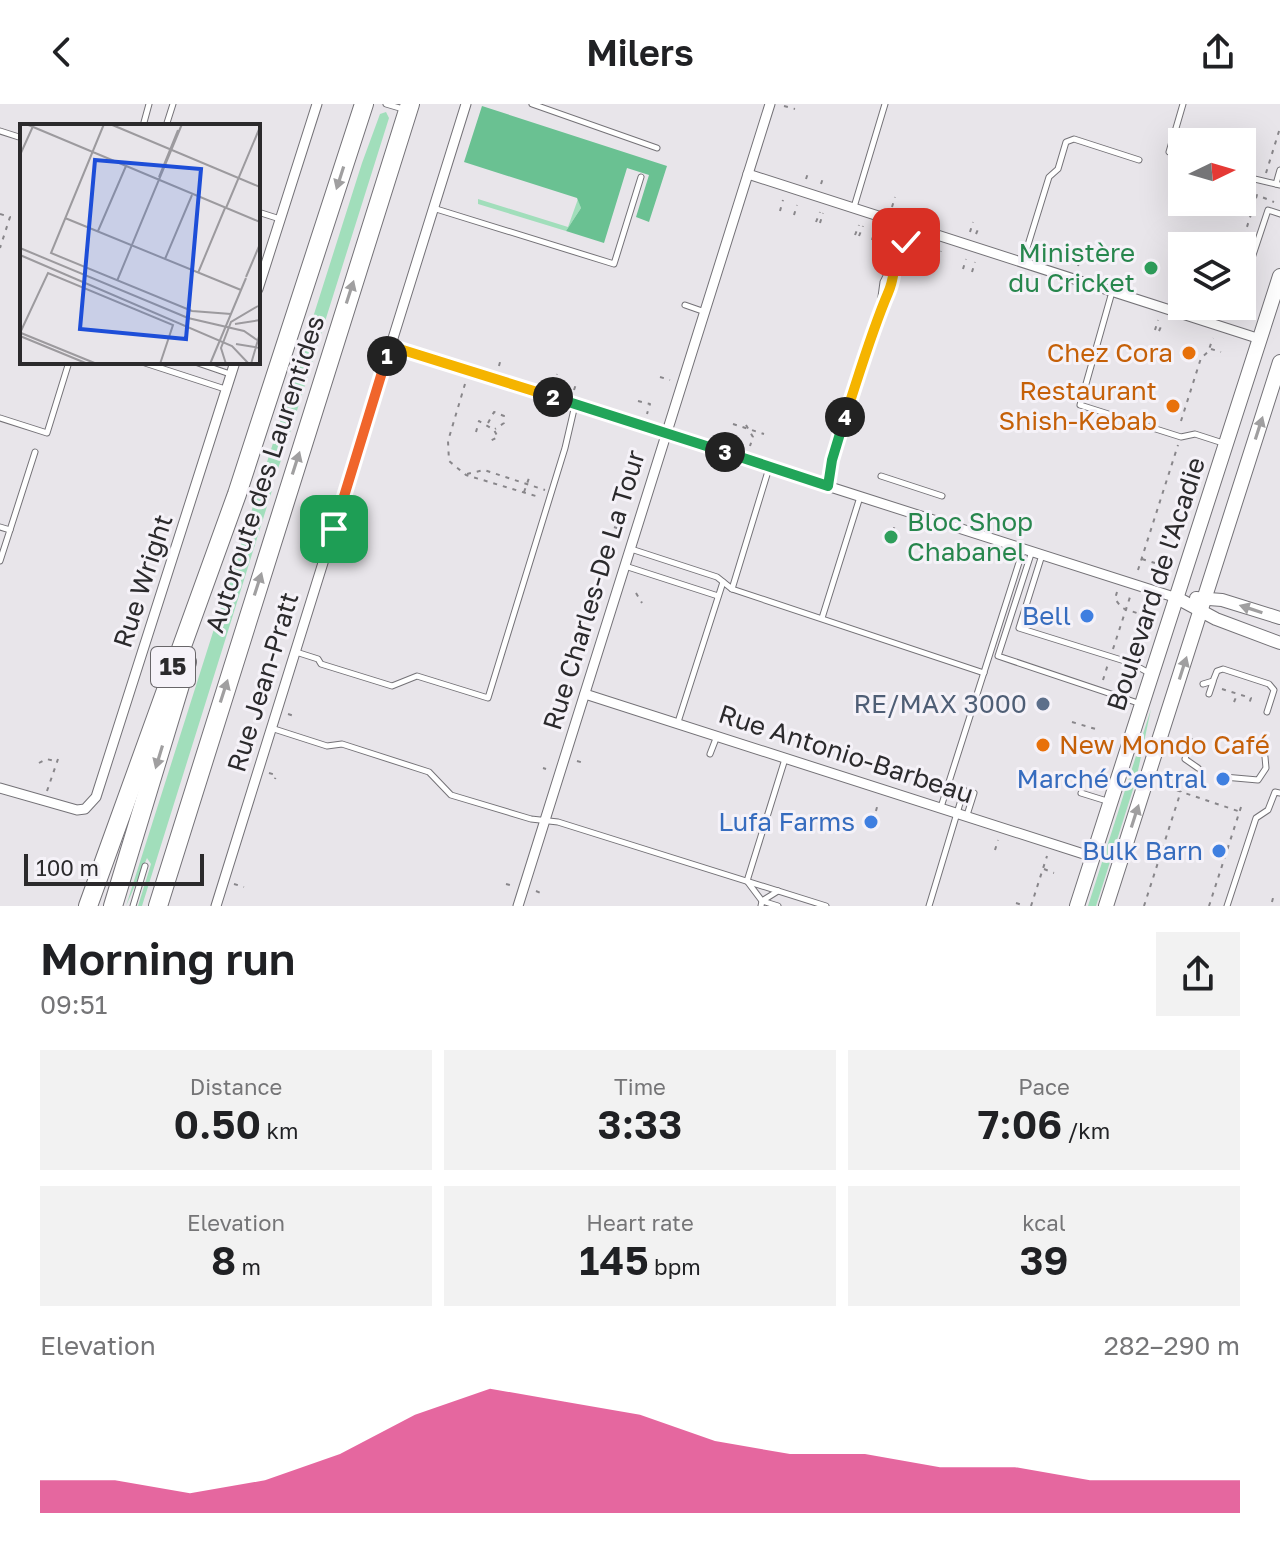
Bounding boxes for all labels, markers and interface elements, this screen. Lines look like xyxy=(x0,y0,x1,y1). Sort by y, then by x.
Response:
icon: back xyxy=(40,30,84,74)
icon: share xyxy=(1196,30,1240,74)
text: Milers xyxy=(586,31,694,74)
inset map xyxy=(20,124,260,364)
north arrow xyxy=(1168,128,1256,216)
map controls xyxy=(1168,128,1256,320)
one-way arrow xyxy=(333,167,346,191)
pin xyxy=(872,208,940,276)
icon: check xyxy=(884,220,928,264)
button: layers xyxy=(1168,232,1256,320)
place label: Ministère du Cricket xyxy=(1008,237,1135,298)
marker: Ministère du Cricket xyxy=(1142,259,1160,277)
one-way arrow xyxy=(344,280,357,304)
street label: Autoroute des Laurentides xyxy=(199,311,330,636)
pin: 1 xyxy=(367,336,407,376)
place label: Chez Cora xyxy=(1047,337,1173,368)
text: 1 xyxy=(381,342,393,369)
marker: Chez Cora xyxy=(1180,344,1198,362)
place label: Restaurant Shish-Kebab xyxy=(999,375,1157,436)
pin: 2 xyxy=(533,377,573,417)
text: 2 xyxy=(546,383,560,410)
pin: 4 xyxy=(825,397,865,437)
marker: Restaurant Shish-Kebab xyxy=(1164,397,1182,415)
text: 4 xyxy=(838,403,852,430)
one-way arrow xyxy=(1253,416,1266,440)
pin: 3 xyxy=(705,432,745,472)
text: 3 xyxy=(718,438,732,465)
street label: Rue Charles-De La Tour xyxy=(536,446,651,734)
one-way arrow xyxy=(290,451,303,475)
street label: Boulevard de l'Acadie xyxy=(1100,453,1211,715)
pin xyxy=(300,495,368,563)
place label: Bloc Shop Chabanel xyxy=(907,506,1033,567)
icon: arrive xyxy=(312,507,356,551)
street label: Rue Wright xyxy=(106,510,179,651)
marker: Bloc Shop Chabanel xyxy=(882,528,900,546)
one-way arrow xyxy=(252,572,265,596)
street label: Rue Jean-Pratt xyxy=(220,588,305,776)
place label: Bell xyxy=(1022,600,1071,631)
one-way arrow xyxy=(1238,602,1262,614)
marker: Bell xyxy=(1078,607,1096,625)
road number: 15 xyxy=(151,647,195,687)
one-way arrow xyxy=(1178,655,1190,679)
one-way arrow xyxy=(218,678,231,702)
place label: RE/MAX 3000 xyxy=(853,688,1027,719)
marker: RE/MAX 3000 xyxy=(1034,695,1052,713)
street label: Rue Antonio-Barbeau xyxy=(715,698,977,809)
place label: New Mondo Café xyxy=(1059,729,1270,760)
marker: New Mondo Café xyxy=(1034,736,1052,754)
one-way arrow xyxy=(152,745,165,769)
place label: Marché Central xyxy=(1017,763,1207,794)
marker: Marché Central xyxy=(1214,770,1232,788)
one-way arrow xyxy=(1130,804,1142,828)
place label: Lufa Farms xyxy=(718,806,855,837)
marker: Lufa Farms xyxy=(862,813,880,831)
place label: Bulk Barn xyxy=(1082,835,1203,866)
marker: Bulk Barn xyxy=(1210,842,1228,860)
scale bar xyxy=(24,850,204,886)
text: 100 m xyxy=(36,854,99,881)
text: Morning run xyxy=(40,932,295,985)
button: share xyxy=(1156,932,1240,1016)
text: 09:51 xyxy=(40,989,107,1020)
text: Distance xyxy=(190,1073,282,1100)
text: Time xyxy=(614,1073,666,1100)
text: Pace xyxy=(1018,1073,1070,1100)
text: 0.50 xyxy=(174,1100,261,1148)
text: 3:33 xyxy=(598,1100,682,1148)
text: 7:06 xyxy=(978,1100,1062,1148)
text: km xyxy=(261,1117,298,1144)
text: /km xyxy=(1062,1117,1110,1144)
text: Elevation xyxy=(187,1209,285,1236)
text: Heart rate xyxy=(586,1209,694,1236)
text: kcal xyxy=(1022,1209,1066,1236)
text: 8 xyxy=(211,1236,236,1284)
text: 145 xyxy=(579,1236,649,1284)
text: 39 xyxy=(1019,1236,1069,1284)
text: m xyxy=(236,1253,261,1280)
text: bpm xyxy=(649,1253,701,1280)
text: Elevation xyxy=(40,1330,156,1361)
text: 282–290 m xyxy=(1104,1330,1240,1361)

